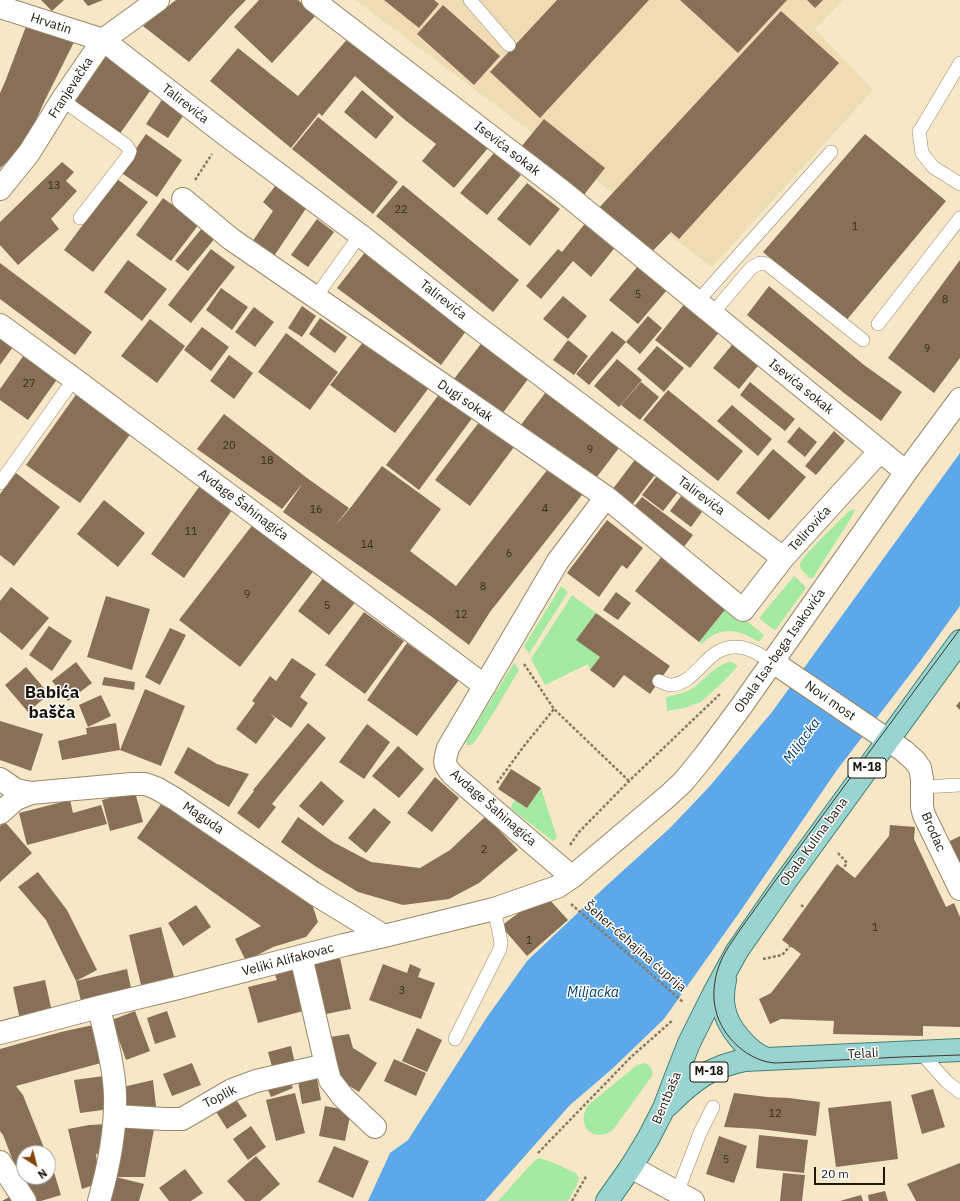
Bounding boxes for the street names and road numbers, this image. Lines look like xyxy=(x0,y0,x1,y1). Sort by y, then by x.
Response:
street label: Hrvatin xyxy=(28,10,74,38)
street label: Franjevačka xyxy=(45,54,97,122)
street label: Talirevića xyxy=(158,81,212,127)
street label: Isevića sokak xyxy=(471,119,543,179)
street label: Talirevića xyxy=(416,277,470,323)
street label: Isevića sokak xyxy=(765,356,837,418)
street label: Dugi sokak xyxy=(434,377,496,425)
street label: Avdage Šahinagića xyxy=(195,466,291,544)
street label: Talirevića xyxy=(674,473,728,519)
street label: Telirovića xyxy=(786,503,834,555)
street label: Obala Isa-bega Isakovića xyxy=(731,586,829,716)
street label: Novi most xyxy=(802,678,858,724)
road number: M-18 xyxy=(848,758,886,778)
street label: Avdage Šahinagića xyxy=(447,766,539,850)
street label: Obala Kulina bana xyxy=(777,795,851,889)
street label: Maguda xyxy=(179,799,227,837)
street label: Brodac xyxy=(917,810,949,854)
street label: Šeher-ćehajina ćuprija xyxy=(581,898,689,996)
street label: Veliki Alifakovac xyxy=(240,940,336,980)
street label: Telali xyxy=(847,1045,879,1063)
road number: M-18 xyxy=(690,1062,728,1082)
street label: Bentbaša xyxy=(649,1069,685,1127)
street label: Toplik xyxy=(201,1082,239,1112)

